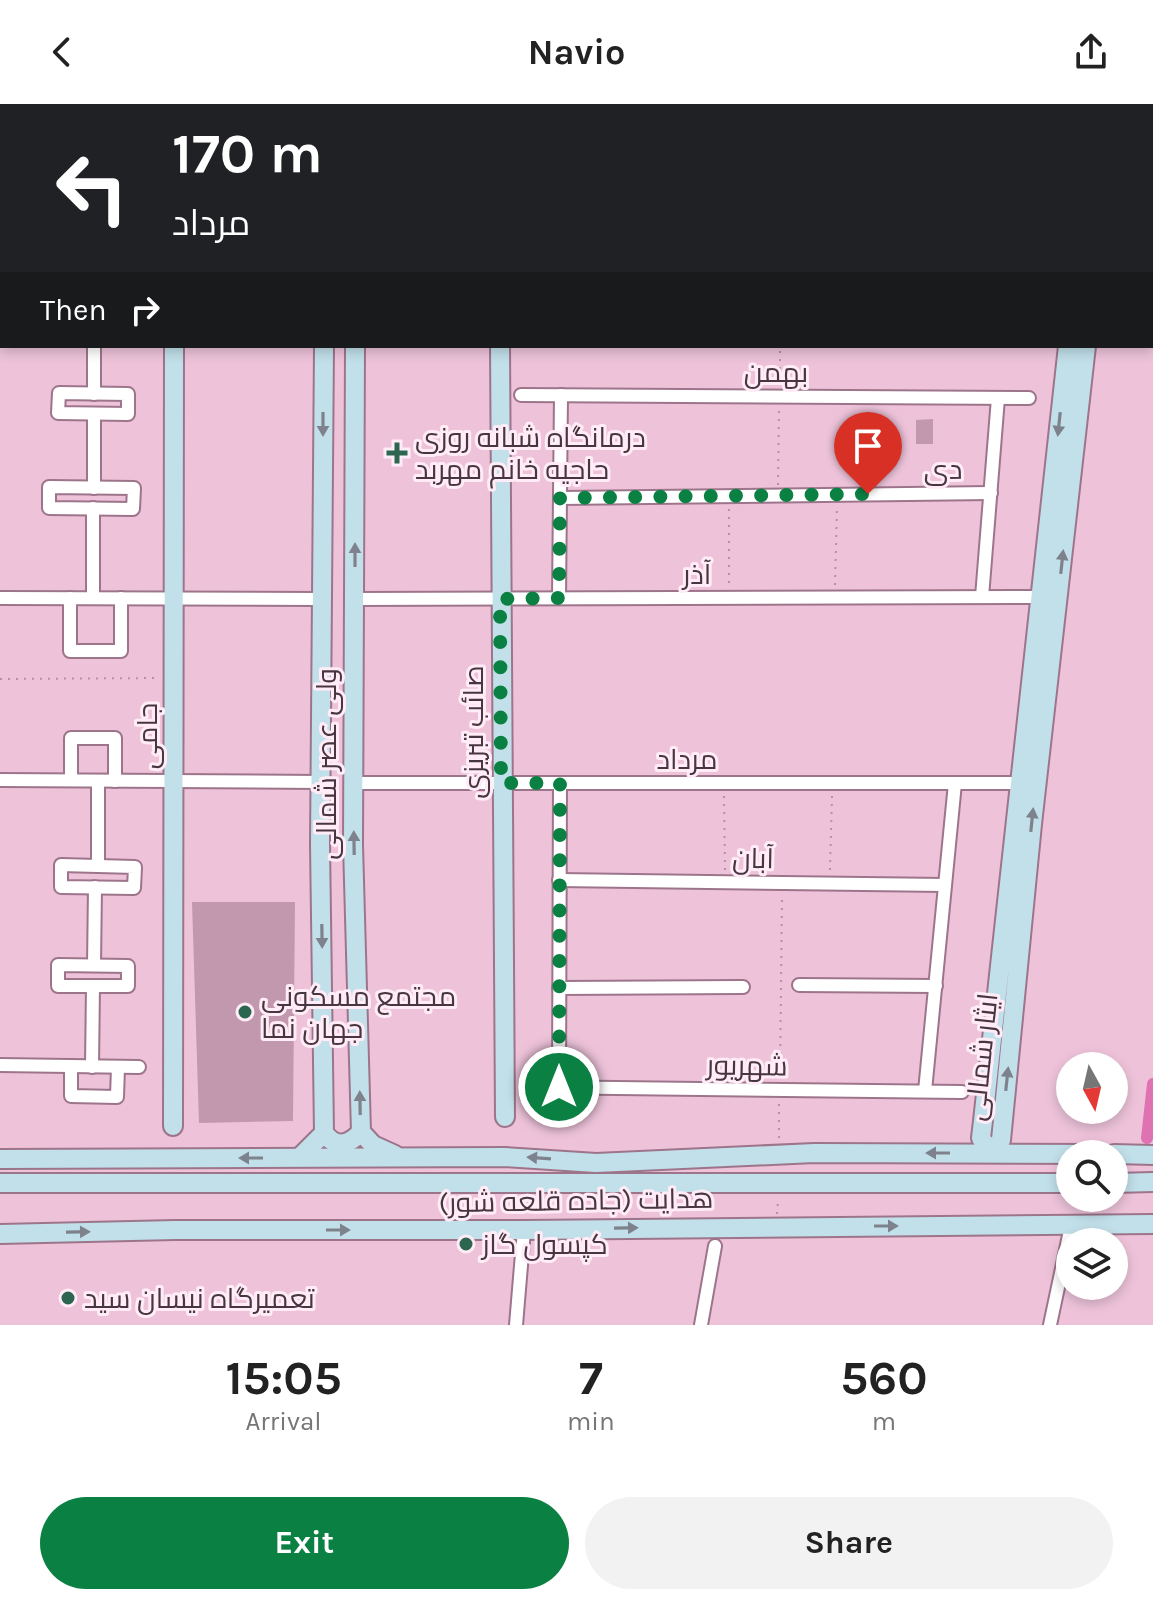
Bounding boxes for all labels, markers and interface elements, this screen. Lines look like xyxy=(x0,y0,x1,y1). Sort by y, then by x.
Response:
icon: back xyxy=(40,30,84,74)
icon: share xyxy=(1069,30,1113,74)
text: Navio xyxy=(528,31,625,73)
text: 170 m xyxy=(172,121,323,186)
icon: left xyxy=(40,136,144,240)
text: مرداد xyxy=(172,202,250,244)
icon: right xyxy=(123,288,167,332)
text: Then xyxy=(40,292,107,328)
street label: بهمن xyxy=(744,356,808,389)
one-way arrow xyxy=(1053,411,1066,436)
one-way arrow xyxy=(317,412,329,437)
pin xyxy=(834,412,902,494)
place label: درمانگاه شبانه‌ روزی حاجیه‌ خانم مهربد xyxy=(415,421,646,489)
icon: arrive xyxy=(846,424,890,468)
marker: درمانگاه شبانه‌ روزی حاجیه‌ خانم مهربد xyxy=(386,442,408,464)
street label: دی xyxy=(923,453,963,486)
one-way arrow xyxy=(349,542,361,567)
one-way arrow xyxy=(1055,549,1068,574)
street label: آذر xyxy=(681,558,712,591)
street label: صائب تبریزی xyxy=(457,665,490,799)
street label: ولی عصر شمالی xyxy=(310,668,343,860)
street label: جامی xyxy=(131,703,164,769)
street label: مرداد xyxy=(657,743,717,776)
one-way arrow xyxy=(1026,808,1039,833)
one-way arrow xyxy=(347,830,360,855)
street label: آبان xyxy=(732,842,775,875)
one-way arrow xyxy=(315,924,328,949)
place label: مجتمع مسکونی جهان نما xyxy=(261,980,456,1045)
street label: ایثار شمالی xyxy=(958,992,1005,1123)
marker: مجتمع مسکونی جهان نما xyxy=(236,1003,254,1021)
position arrow xyxy=(517,1045,601,1129)
street label: شهریور xyxy=(704,1048,788,1083)
north arrow xyxy=(1056,1052,1128,1124)
map controls xyxy=(1056,1052,1128,1300)
one-way arrow xyxy=(1000,1066,1013,1091)
one-way arrow xyxy=(354,1090,366,1115)
button: search xyxy=(1056,1140,1128,1212)
one-way arrow xyxy=(925,1147,950,1159)
one-way arrow xyxy=(526,1151,551,1164)
one-way arrow xyxy=(238,1152,263,1164)
street label: هدایت (جاده قلعه شور) xyxy=(438,1182,714,1219)
one-way arrow xyxy=(874,1220,899,1232)
one-way arrow xyxy=(614,1222,639,1234)
one-way arrow xyxy=(326,1224,351,1236)
one-way arrow xyxy=(66,1226,91,1238)
place label: کپسول گاز xyxy=(480,1228,608,1262)
button: layers xyxy=(1056,1228,1128,1300)
marker: کپسول گاز xyxy=(457,1235,475,1253)
place label: تعمیرگاه نیسان سید xyxy=(84,1282,315,1315)
marker: تعمیرگاه نیسان سید xyxy=(59,1289,77,1307)
text: 15:05 xyxy=(225,1350,342,1406)
text: 7 xyxy=(579,1350,603,1406)
text: 560 xyxy=(840,1350,928,1406)
text: Arrival xyxy=(245,1406,322,1437)
text: min xyxy=(567,1406,615,1437)
text: m xyxy=(872,1406,896,1437)
button: Exit xyxy=(40,1497,569,1589)
button: Share xyxy=(585,1497,1113,1589)

